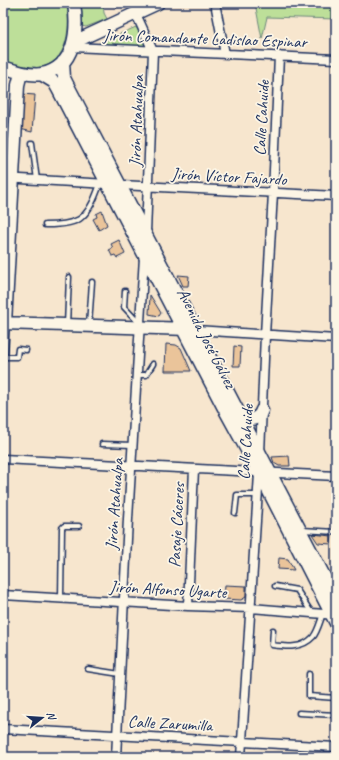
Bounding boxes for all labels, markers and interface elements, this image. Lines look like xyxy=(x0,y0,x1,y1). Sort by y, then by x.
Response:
street label: Jirón Comandante Ladislao Espinar xyxy=(102,24,309,53)
street label: Jirón Atahualpa xyxy=(124,73,149,168)
street label: Calle Cahuide xyxy=(249,78,274,156)
street label: Jirón Víctor Fajardo xyxy=(170,163,288,190)
street label: Avenida José Gálvez xyxy=(172,285,242,393)
street label: Calle Cahuide xyxy=(233,402,258,480)
street label: Jirón Atahualpa xyxy=(101,456,128,552)
street label: Pasaje Cáceres xyxy=(164,480,189,568)
street label: Jirón Alfonso Ugarte xyxy=(108,576,228,603)
north arrow xyxy=(22,698,62,738)
text: N xyxy=(44,710,60,722)
street label: Calle Zarumilla xyxy=(127,711,215,736)

